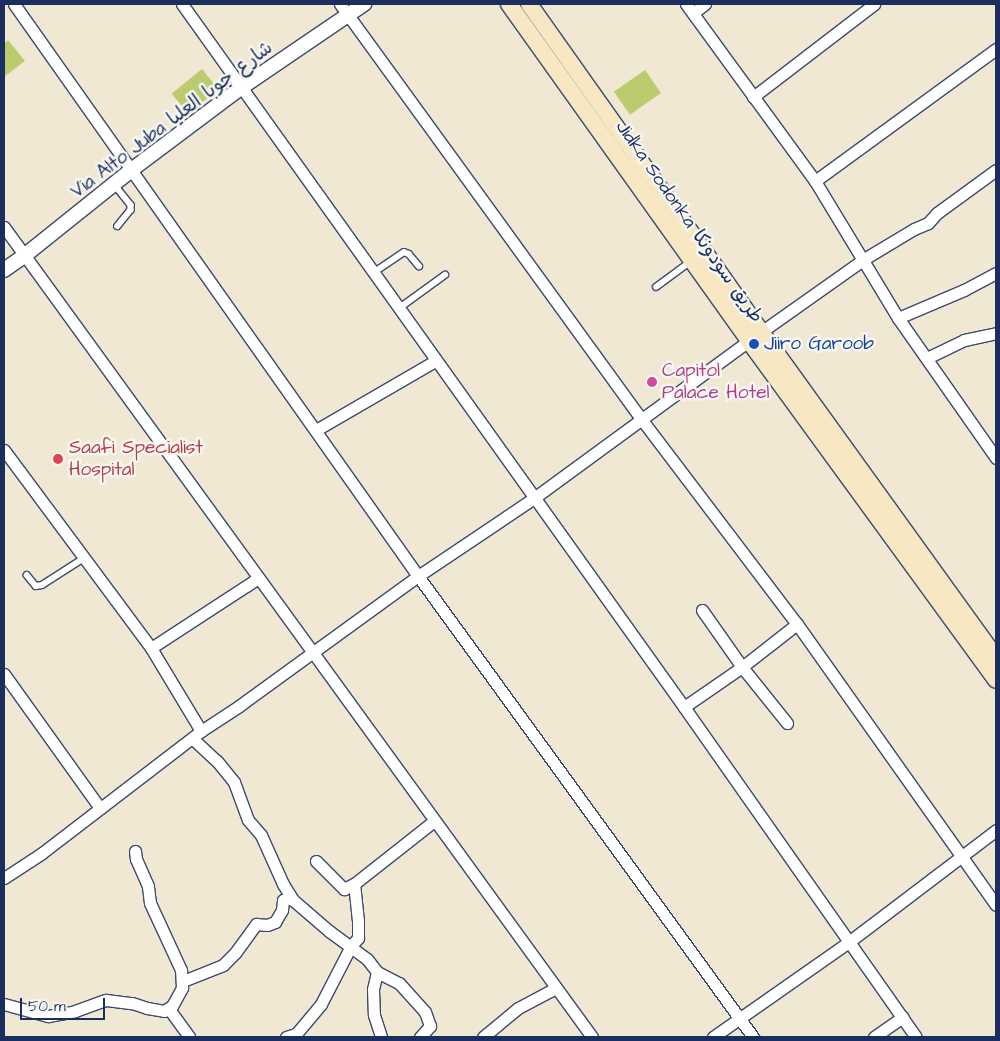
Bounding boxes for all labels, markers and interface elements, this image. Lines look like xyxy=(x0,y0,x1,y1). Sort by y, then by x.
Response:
street label: Via Alto Juba شارع جوبا العليا xyxy=(67,37,277,203)
street label: Jidka Sodonka طريق سودونكا xyxy=(610,116,768,328)
place label: Jiiro Garoob xyxy=(764,333,874,355)
marker: Jiiro Garoob xyxy=(748,338,760,350)
place label: Capitol Palace Hotel xyxy=(662,360,769,404)
marker: Capitol Palace Hotel xyxy=(646,376,658,388)
place label: Saafi Specialist Hospital xyxy=(69,437,203,481)
marker: Saafi Specialist Hospital xyxy=(51,452,65,466)
scale bar xyxy=(22,988,108,1020)
text: 50 m xyxy=(28,996,66,1017)

